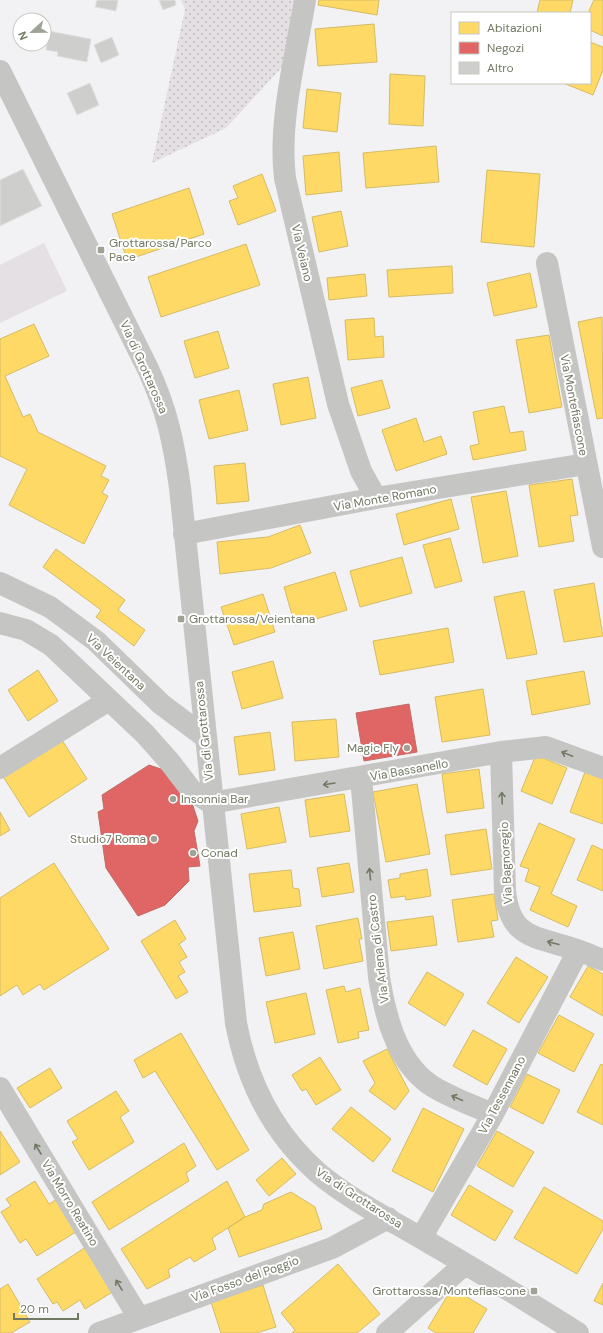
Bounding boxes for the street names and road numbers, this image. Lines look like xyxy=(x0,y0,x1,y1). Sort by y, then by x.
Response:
street label: Via Veiano xyxy=(288,223,316,283)
street label: Via di Grottarossa xyxy=(116,318,172,416)
street label: Via Montefiascone xyxy=(556,353,592,457)
street label: Via Monte Romano xyxy=(332,481,438,515)
street label: Via Veientana xyxy=(83,630,149,694)
street label: Via di Grottarossa xyxy=(191,680,217,782)
street label: Via Bassanello xyxy=(369,755,449,785)
street label: Via Bagnoregio xyxy=(496,821,516,905)
street label: Via Arlena di Castro xyxy=(363,894,393,1004)
street label: Via Tessennano xyxy=(475,1053,529,1137)
street label: Via Morro Reatino xyxy=(38,1157,102,1249)
street label: Via di Grottarossa xyxy=(313,1164,405,1232)
street label: Via Fosso del Poggio xyxy=(189,1252,301,1306)

